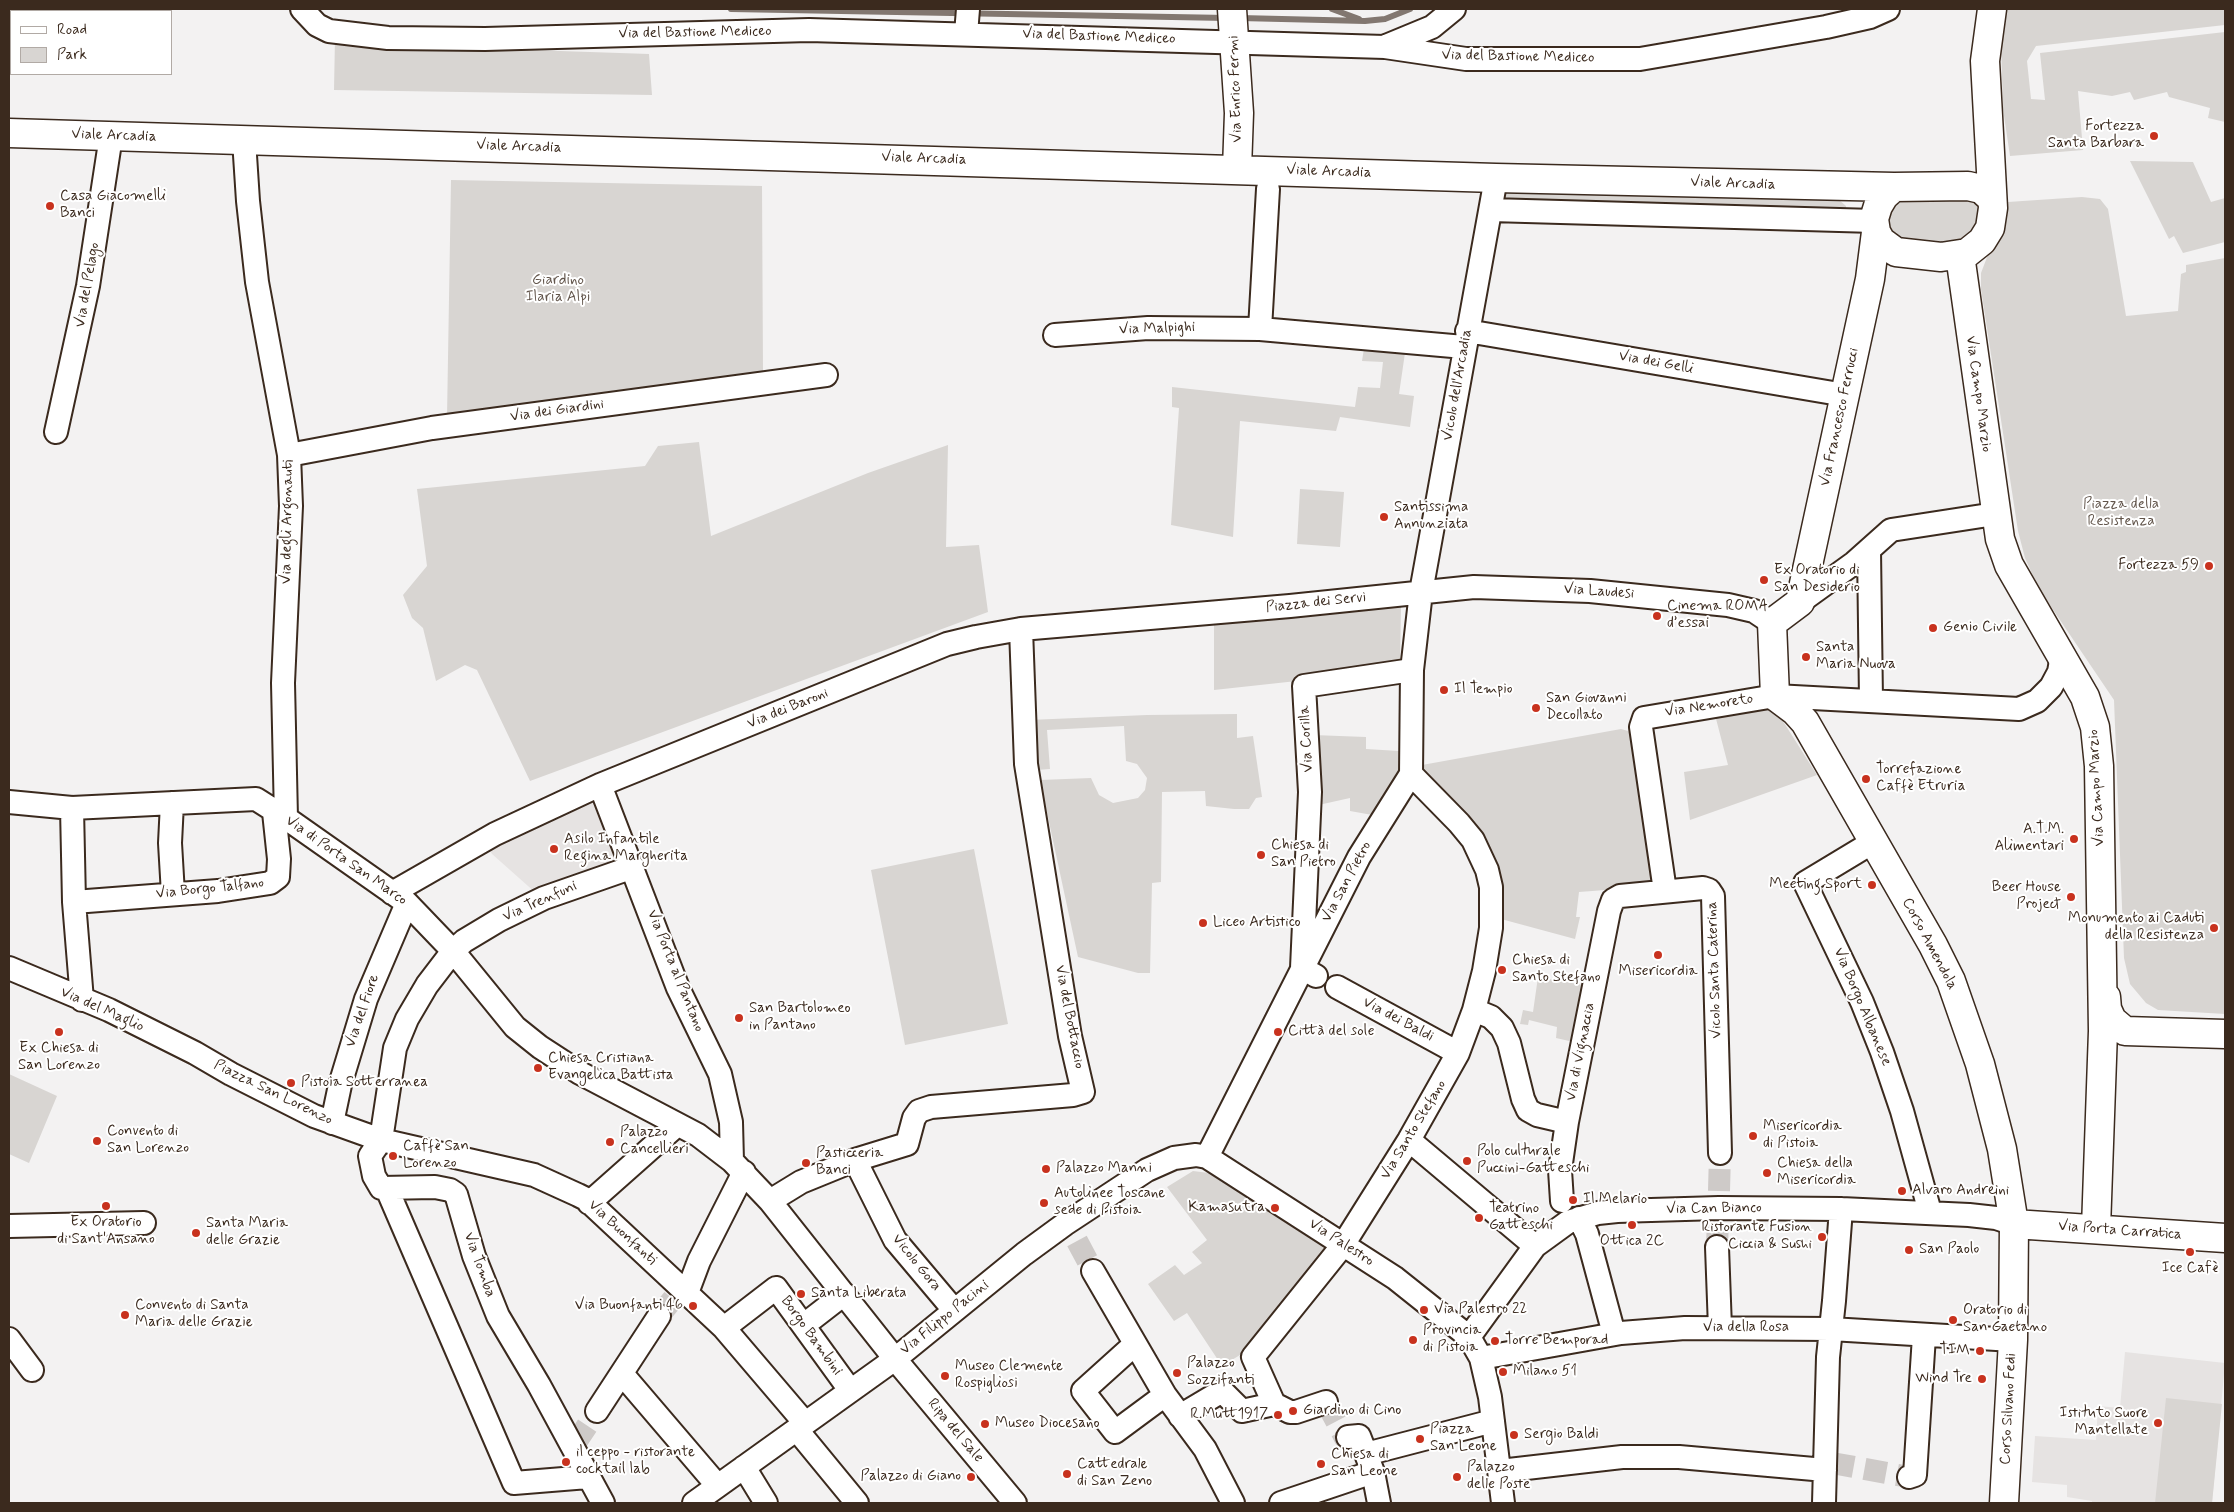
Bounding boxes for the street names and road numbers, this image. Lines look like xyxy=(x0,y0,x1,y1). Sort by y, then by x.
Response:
street label: Via del Bastione Mediceo xyxy=(618,23,772,43)
street label: Via del Bastione Mediceo xyxy=(1022,25,1176,49)
street label: Via Enrico Fermi xyxy=(1225,35,1247,143)
street label: Via del Bastione Mediceo xyxy=(1441,47,1595,67)
street label: Viale Arcadia xyxy=(71,126,157,146)
street label: Viale Arcadia xyxy=(476,137,562,157)
street label: Viale Arcadia xyxy=(881,149,967,169)
street label: Viale Arcadia xyxy=(1286,162,1372,182)
street label: Viale Arcadia xyxy=(1690,174,1776,194)
street label: Via del Pelago xyxy=(72,241,104,329)
street label: Via Malpighi xyxy=(1119,319,1195,339)
street label: Vicolo dell'Arcadia xyxy=(1439,328,1477,442)
street label: Via Campo Marzio xyxy=(1961,335,1995,453)
street label: Via Francesco Ferrucci xyxy=(1817,346,1863,488)
street label: Via dei Gelli xyxy=(1617,348,1695,378)
street label: Via dei Giardini xyxy=(509,396,605,426)
street label: Via degli Argonauti xyxy=(278,460,298,584)
street label: Via Laudesi xyxy=(1563,581,1635,603)
street label: Piazza dei Servi xyxy=(1265,589,1367,617)
street label: Via dei Baroni xyxy=(745,685,831,733)
street label: Via Nemoreto xyxy=(1664,690,1754,722)
street label: Via Corilla xyxy=(1296,705,1318,773)
street label: Via Campo Marzio xyxy=(2085,729,2109,847)
street label: Via di Porta San Marco xyxy=(282,812,410,910)
street label: Via San Pietro xyxy=(1318,838,1376,926)
street label: Via Borgo Talfano xyxy=(155,874,265,904)
street label: Via Trenfuni xyxy=(500,878,580,926)
street label: Corso Amendola xyxy=(1897,895,1961,993)
street label: Vicolo Santa Caterina xyxy=(1704,901,1726,1039)
street label: Via Porta al Pantano xyxy=(642,907,708,1035)
street label: Via Borgo Albanese xyxy=(1829,945,1895,1069)
street label: Via del Bottaccio xyxy=(1050,964,1088,1070)
street label: Via del Fiore xyxy=(342,972,384,1050)
street label: Via del Maglio xyxy=(57,984,147,1036)
street label: Via dei Baldi xyxy=(1359,994,1437,1046)
street label: Via di Vignaccia xyxy=(1563,1001,1599,1103)
street label: Piazza San Lorenzo xyxy=(211,1056,335,1130)
street label: Via Santo Stefano xyxy=(1377,1077,1451,1183)
street label: Via Buonfanti xyxy=(584,1197,660,1269)
street label: Via Can Bianco xyxy=(1666,1199,1762,1219)
street label: Via Palestro xyxy=(1305,1215,1377,1271)
street label: Via Porta Carratica xyxy=(2058,1218,2182,1244)
street label: Via Tomba xyxy=(459,1230,499,1300)
street label: Vicolo Gora xyxy=(887,1231,945,1295)
street label: Via Filippo Pacini xyxy=(897,1277,993,1359)
street label: Borgo Bambini xyxy=(776,1293,846,1379)
street label: Via della Rosa xyxy=(1703,1319,1789,1337)
street label: Corso Silvano Fedi xyxy=(1997,1353,2021,1465)
street label: Ripa del Sale xyxy=(923,1395,987,1467)

